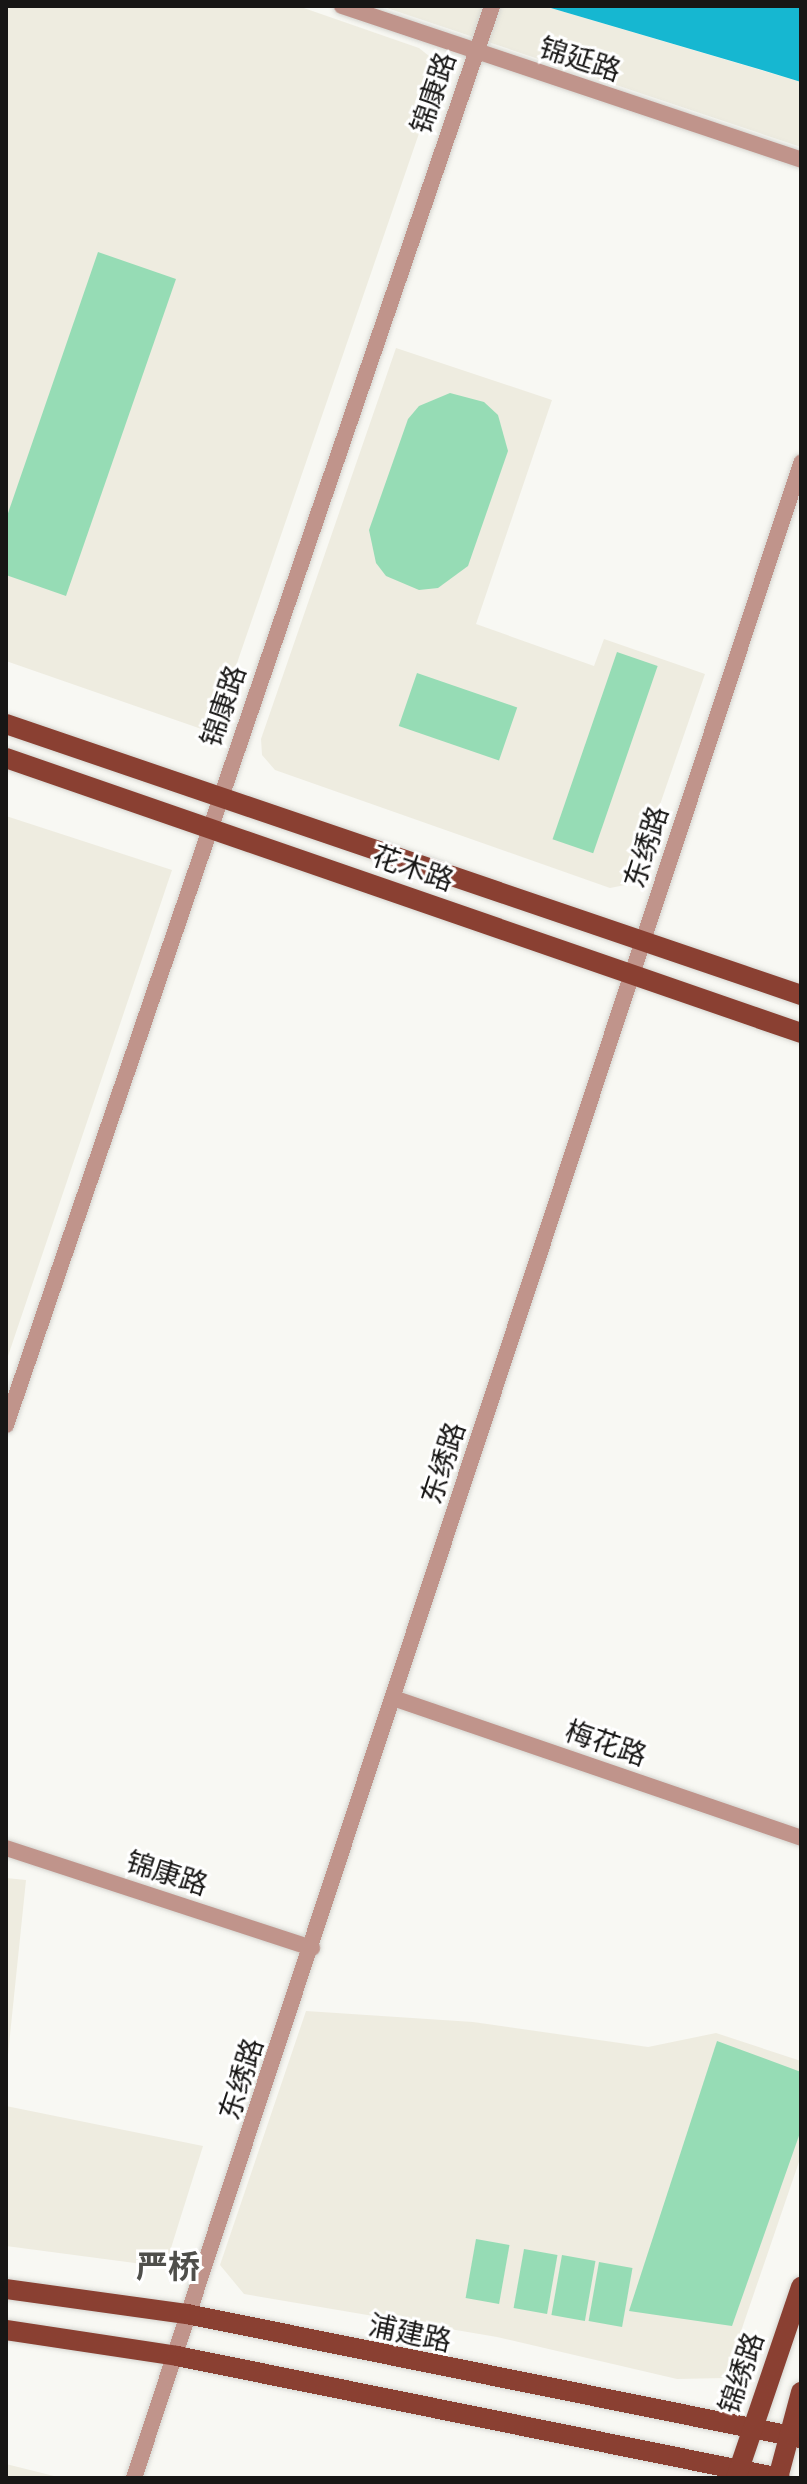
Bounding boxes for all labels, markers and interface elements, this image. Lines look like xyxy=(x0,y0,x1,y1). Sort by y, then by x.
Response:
street label: 锦延路 xyxy=(535,30,625,88)
street label: 锦康路 xyxy=(403,48,463,138)
street label: 锦康路 xyxy=(193,661,253,751)
street label: 东绣路 xyxy=(617,802,675,892)
street label: 花木路 xyxy=(368,838,458,898)
street label: 东绣路 xyxy=(414,1418,472,1508)
street label: 梅花路 xyxy=(561,1713,651,1773)
street label: 锦康路 xyxy=(122,1844,212,1902)
street label: 东绣路 xyxy=(212,2034,270,2124)
district label: 严桥 xyxy=(136,2247,200,2285)
street label: 浦建路 xyxy=(365,2308,455,2358)
street label: 锦绣路 xyxy=(711,2328,771,2418)

